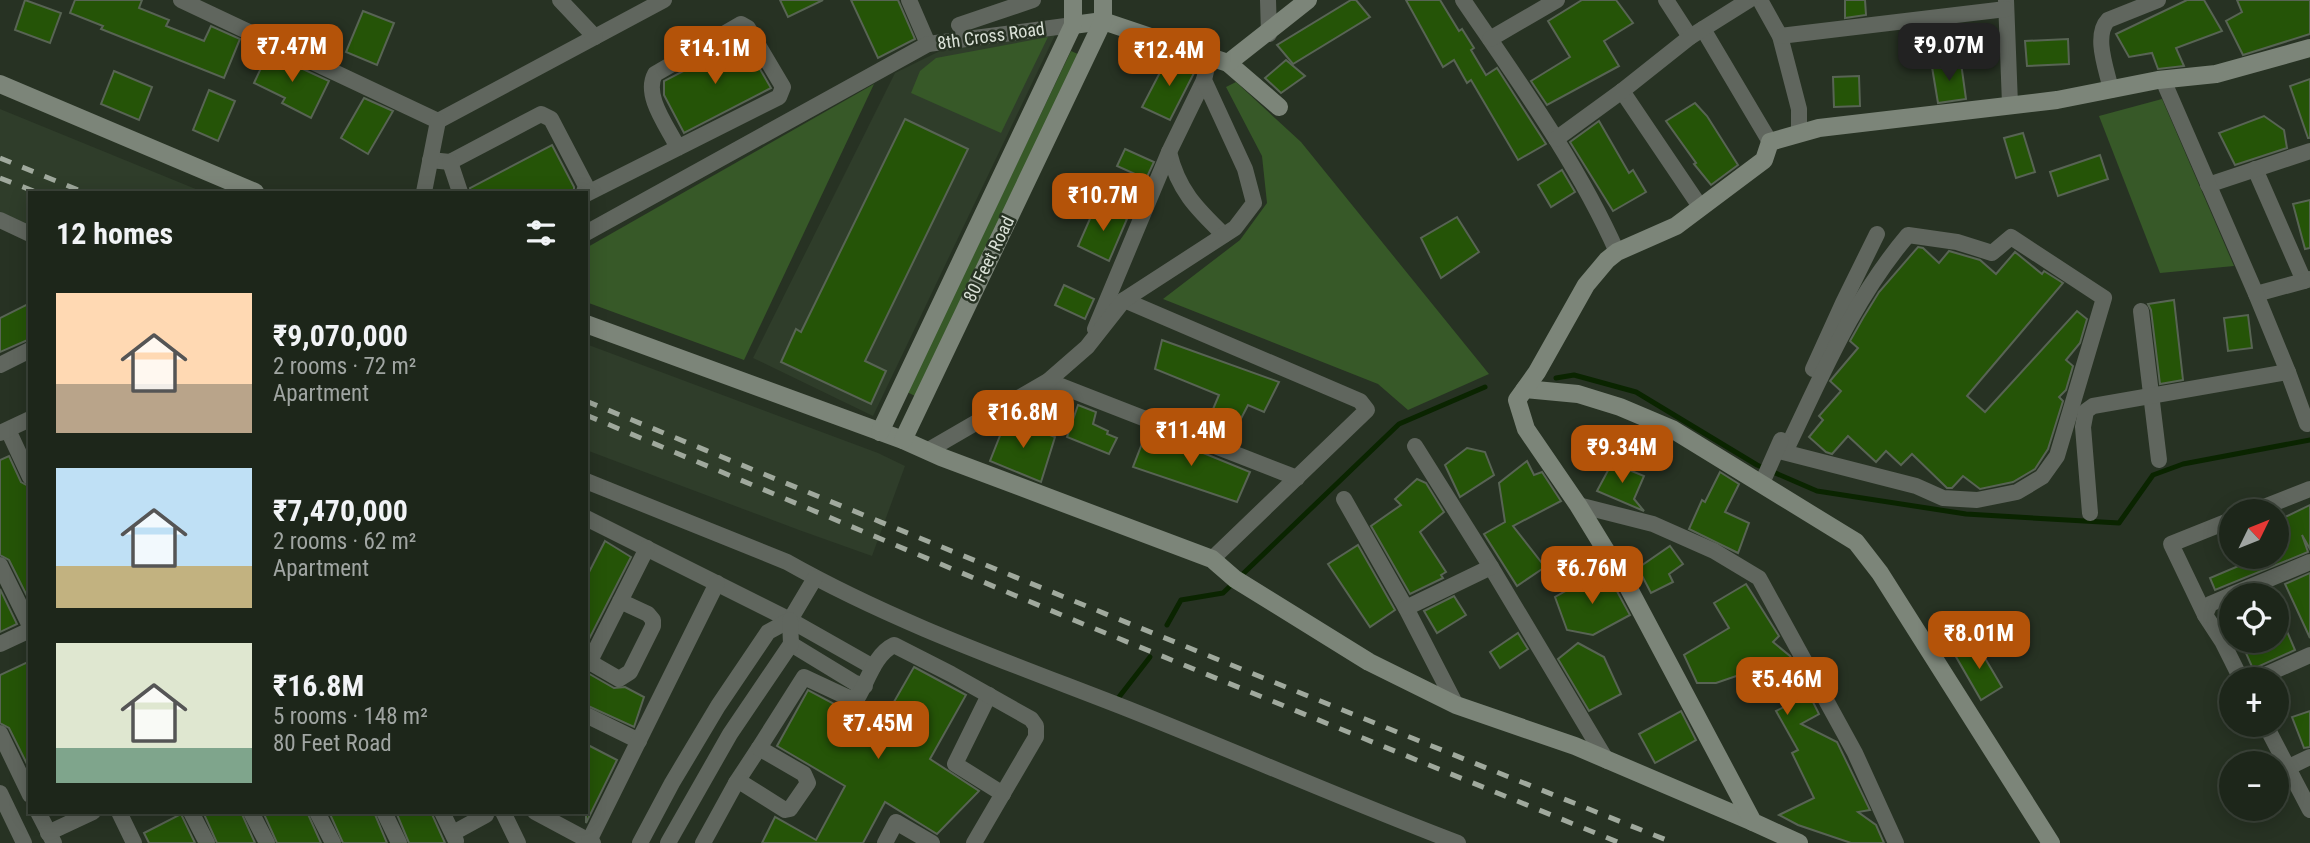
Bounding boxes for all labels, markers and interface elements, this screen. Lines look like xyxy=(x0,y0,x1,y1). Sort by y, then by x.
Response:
street label: 8th Cross Road xyxy=(936,18,1046,53)
pin: ₹7.47M xyxy=(235,24,349,84)
pin: ₹9.07M xyxy=(1892,24,2006,83)
pin: ₹14.1M xyxy=(658,27,772,86)
pin: ₹12.4M xyxy=(1112,28,1226,88)
text: ₹9.07M xyxy=(1914,32,1984,59)
text: ₹7.47M xyxy=(257,33,327,60)
text: ₹14.1M xyxy=(680,35,750,62)
text: ₹12.4M xyxy=(1134,37,1204,64)
pin: ₹10.7M xyxy=(1046,174,1160,233)
text: ₹10.7M xyxy=(1068,182,1138,209)
street label: 80 Feet Road xyxy=(959,212,1018,305)
icon: filters xyxy=(522,214,560,252)
text: 12 homes xyxy=(56,216,173,251)
text: ₹9,070,000 xyxy=(273,318,408,353)
icon: home xyxy=(112,321,196,405)
text: 2 rooms · 72 m² xyxy=(273,353,416,380)
text: Apartment xyxy=(273,380,369,407)
pin: ₹16.8M xyxy=(966,391,1080,450)
text: ₹16.8M xyxy=(988,399,1058,426)
pin: ₹11.4M xyxy=(1134,408,1248,468)
text: ₹11.4M xyxy=(1156,417,1226,444)
pin: ₹9.34M xyxy=(1565,426,1679,485)
text: ₹9.34M xyxy=(1587,434,1657,461)
text: ₹7,470,000 xyxy=(273,493,408,528)
icon: home xyxy=(112,496,196,580)
north arrow xyxy=(2219,499,2289,569)
map controls xyxy=(2219,499,2289,821)
text: 2 rooms · 62 m² xyxy=(273,528,416,555)
pin: ₹6.76M xyxy=(1535,546,1649,606)
text: Apartment xyxy=(273,555,369,582)
text: ₹6.76M xyxy=(1557,555,1627,582)
button: locate xyxy=(2219,583,2289,653)
pin: ₹8.01M xyxy=(1922,612,2036,671)
text: ₹8.01M xyxy=(1944,620,2014,647)
pin: ₹5.46M xyxy=(1730,658,1844,717)
text: ₹5.46M xyxy=(1752,666,1822,693)
button: + xyxy=(2219,667,2289,737)
text: ₹16.8M xyxy=(273,668,364,703)
icon: home xyxy=(112,671,196,755)
pin: ₹7.45M xyxy=(821,702,935,761)
text: 5 rooms · 148 m² xyxy=(273,703,428,730)
text: ₹7.45M xyxy=(843,710,913,737)
text: 80 Feet Road xyxy=(273,730,392,757)
button: − xyxy=(2219,751,2289,821)

